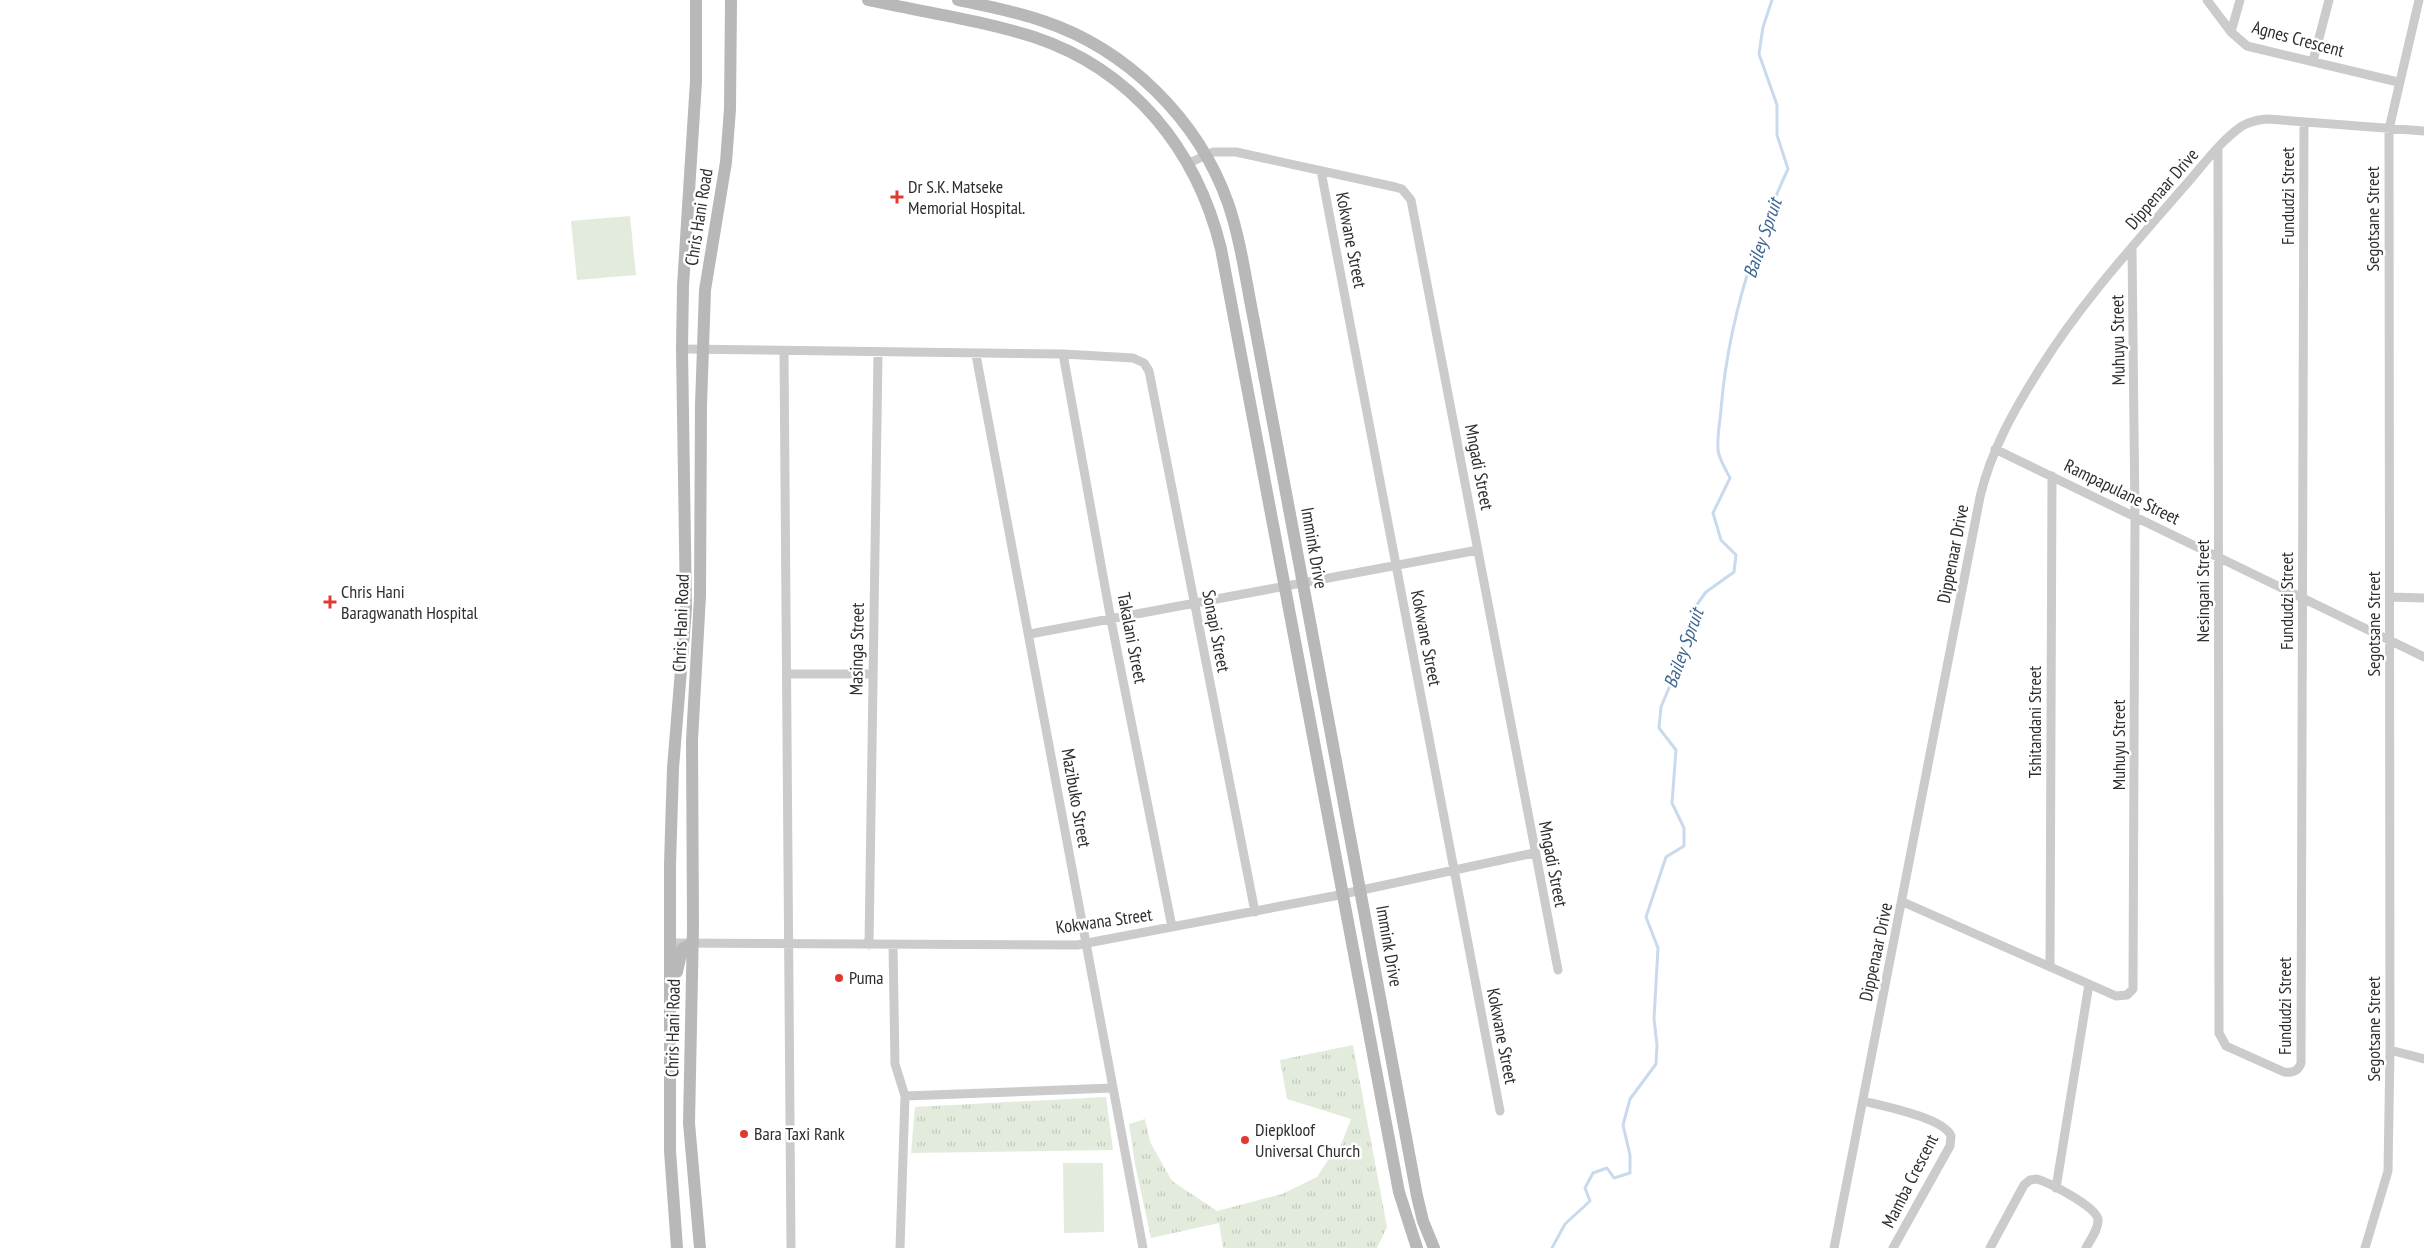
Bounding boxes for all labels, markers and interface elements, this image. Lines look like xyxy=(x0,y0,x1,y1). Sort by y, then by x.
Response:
street label: Agnes Crescent xyxy=(2250,15,2347,62)
street label: Dippenaar Drive xyxy=(2120,143,2203,234)
street label: Fundudzi Street xyxy=(2276,147,2299,245)
street label: Segotsane Street xyxy=(2361,166,2384,272)
street label: Chris Hani Road xyxy=(679,167,718,267)
place label: Dr S.K. Matseke Memorial Hospital. xyxy=(908,175,1025,219)
marker: Dr S.K. Matseke Memorial Hospital. xyxy=(890,190,904,204)
street label: Kokwane Street xyxy=(1331,190,1372,290)
water label: Bailey Spruit xyxy=(1737,193,1788,281)
street label: Muhuyu Street xyxy=(2105,294,2130,386)
street label: Mngadi Street xyxy=(1460,422,1499,512)
street label: Rampapulane Street xyxy=(2061,454,2184,530)
street label: Dippenaar Drive xyxy=(1932,503,1973,605)
street label: Immink Drive xyxy=(1296,505,1333,591)
street label: Nesingani Street xyxy=(2191,540,2214,642)
street label: Fundudzi Street xyxy=(2275,552,2298,650)
street label: Segotsane Street xyxy=(2362,571,2385,677)
street label: Chris Hani Road xyxy=(667,574,694,672)
place label: Chris Hani Baragwanath Hospital xyxy=(341,580,479,624)
street label: Sonapi Street xyxy=(1197,588,1236,674)
street label: Kokwane Street xyxy=(1406,588,1447,688)
street label: Takalani Street xyxy=(1112,590,1153,685)
marker: Chris Hani Baragwanath Hospital xyxy=(323,595,337,609)
street label: Masinga Street xyxy=(844,602,869,695)
water label: Bailey Spruit xyxy=(1658,603,1709,691)
street label: Tshitandani Street xyxy=(2023,666,2046,778)
street label: Muhuyu Street xyxy=(2107,700,2130,790)
street label: Mazibuko Street xyxy=(1056,747,1097,849)
street label: Mngadi Street xyxy=(1534,819,1573,909)
street label: Dippenaar Drive xyxy=(1854,900,1897,1003)
street label: Kokwana Street xyxy=(1054,902,1154,939)
street label: Immink Drive xyxy=(1371,903,1408,989)
street label: Fundudzi Street xyxy=(2273,957,2296,1055)
place label: Puma xyxy=(849,966,883,989)
marker: Puma xyxy=(833,972,845,984)
street label: Segotsane Street xyxy=(2362,976,2385,1082)
street label: Chris Hani Road xyxy=(660,979,685,1077)
street label: Kokwane Street xyxy=(1482,986,1523,1086)
place label: Diepkloof Universal Church xyxy=(1255,1118,1360,1162)
place label: Bara Taxi Rank xyxy=(754,1122,845,1145)
marker: Bara Taxi Rank xyxy=(738,1128,750,1140)
street label: Mamba Crescent xyxy=(1876,1130,1943,1231)
marker: Diepkloof Universal Church xyxy=(1239,1134,1251,1146)

